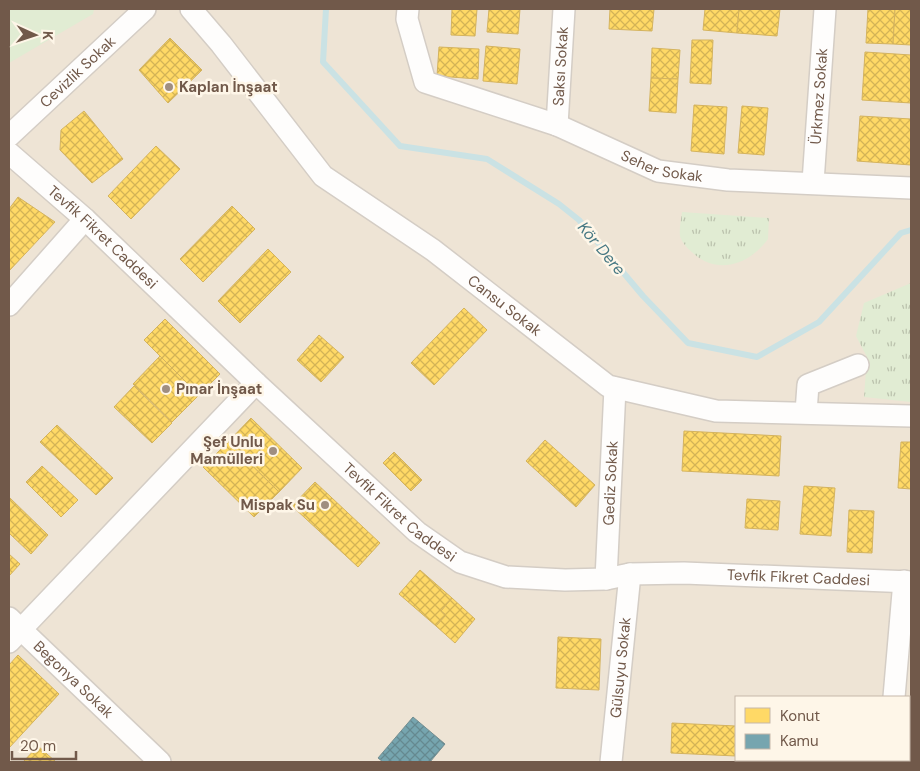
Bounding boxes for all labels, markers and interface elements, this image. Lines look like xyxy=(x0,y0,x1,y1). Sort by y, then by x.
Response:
north arrow xyxy=(10,10,60,60)
street label: Saksı Sokak xyxy=(548,25,573,107)
street label: Cevizlik Sokak xyxy=(36,31,120,112)
text: K xyxy=(39,31,57,41)
street label: Ürkmez Sokak xyxy=(806,47,832,145)
place label: Kaplan İnşaat xyxy=(179,77,278,97)
marker: Kaplan İnşaat xyxy=(163,81,175,93)
street label: Seher Sokak xyxy=(618,145,704,187)
street label: Tevfik Fikret Caddesi xyxy=(43,181,162,293)
water label: Kör Dere xyxy=(573,217,630,279)
street label: Cansu Sokak xyxy=(463,270,546,341)
place label: Pınar İnşaat xyxy=(176,379,262,399)
marker: Pınar İnşaat xyxy=(160,383,172,395)
place label: Şef Unlu Mamülleri xyxy=(190,432,263,469)
street label: Gediz Sokak xyxy=(599,440,623,526)
marker: Şef Unlu Mamülleri xyxy=(267,445,279,457)
street label: Tevfik Fikret Caddesi xyxy=(339,458,460,566)
place label: Mispak Su xyxy=(241,495,315,515)
marker: Mispak Su xyxy=(319,499,331,511)
street label: Tevfik Fikret Caddesi xyxy=(727,565,871,590)
street label: Gülsuyu Sokak xyxy=(606,616,636,719)
street label: Begonya Sokak xyxy=(29,636,118,723)
legend xyxy=(735,696,910,761)
text: Konut xyxy=(780,706,820,726)
scale bar xyxy=(12,728,76,760)
text: Kamu xyxy=(780,731,819,751)
text: 20 m xyxy=(20,736,56,756)

